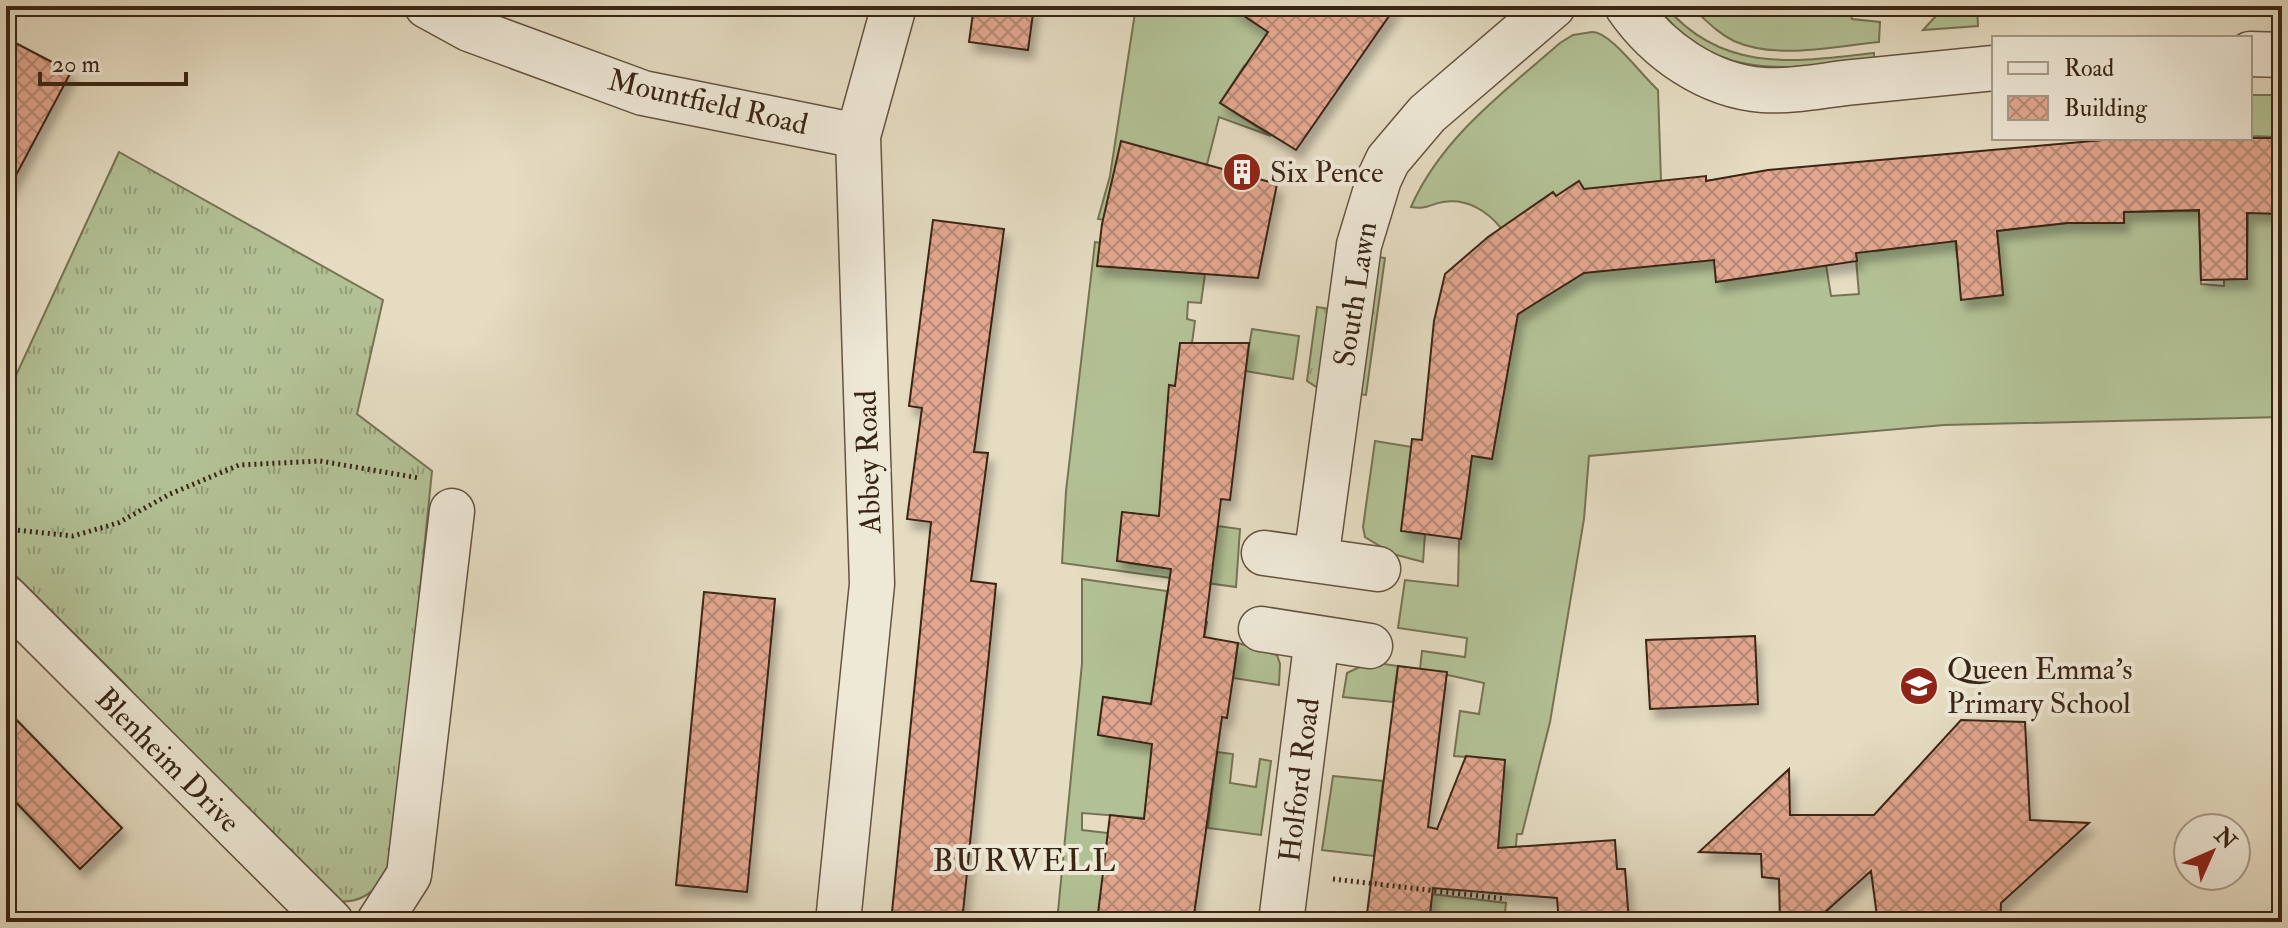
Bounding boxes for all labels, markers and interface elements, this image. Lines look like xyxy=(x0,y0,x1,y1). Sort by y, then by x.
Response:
scale bar xyxy=(40,36,186,86)
legend xyxy=(1992,36,2252,140)
text: 20 m xyxy=(52,49,101,80)
text: Road xyxy=(2064,53,2114,84)
street label: Mountfield Road xyxy=(604,62,812,143)
text: Building xyxy=(2064,93,2148,124)
building icon: Six Pence xyxy=(1221,151,1263,193)
place label: Six Pence xyxy=(1270,154,1384,191)
street label: South Lawn xyxy=(1326,219,1385,369)
street label: Abbey Road xyxy=(848,390,890,535)
place label: Queen Emma's Primary School xyxy=(1947,651,2133,722)
school or university icon: Queen Emma's Primary School xyxy=(1898,665,1940,707)
street label: Blenheim Drive xyxy=(88,680,248,840)
street label: Holford Road xyxy=(1271,696,1328,864)
north arrow xyxy=(2172,812,2252,892)
text: N xyxy=(2208,821,2243,856)
district label: BURWELL xyxy=(933,841,1117,881)

